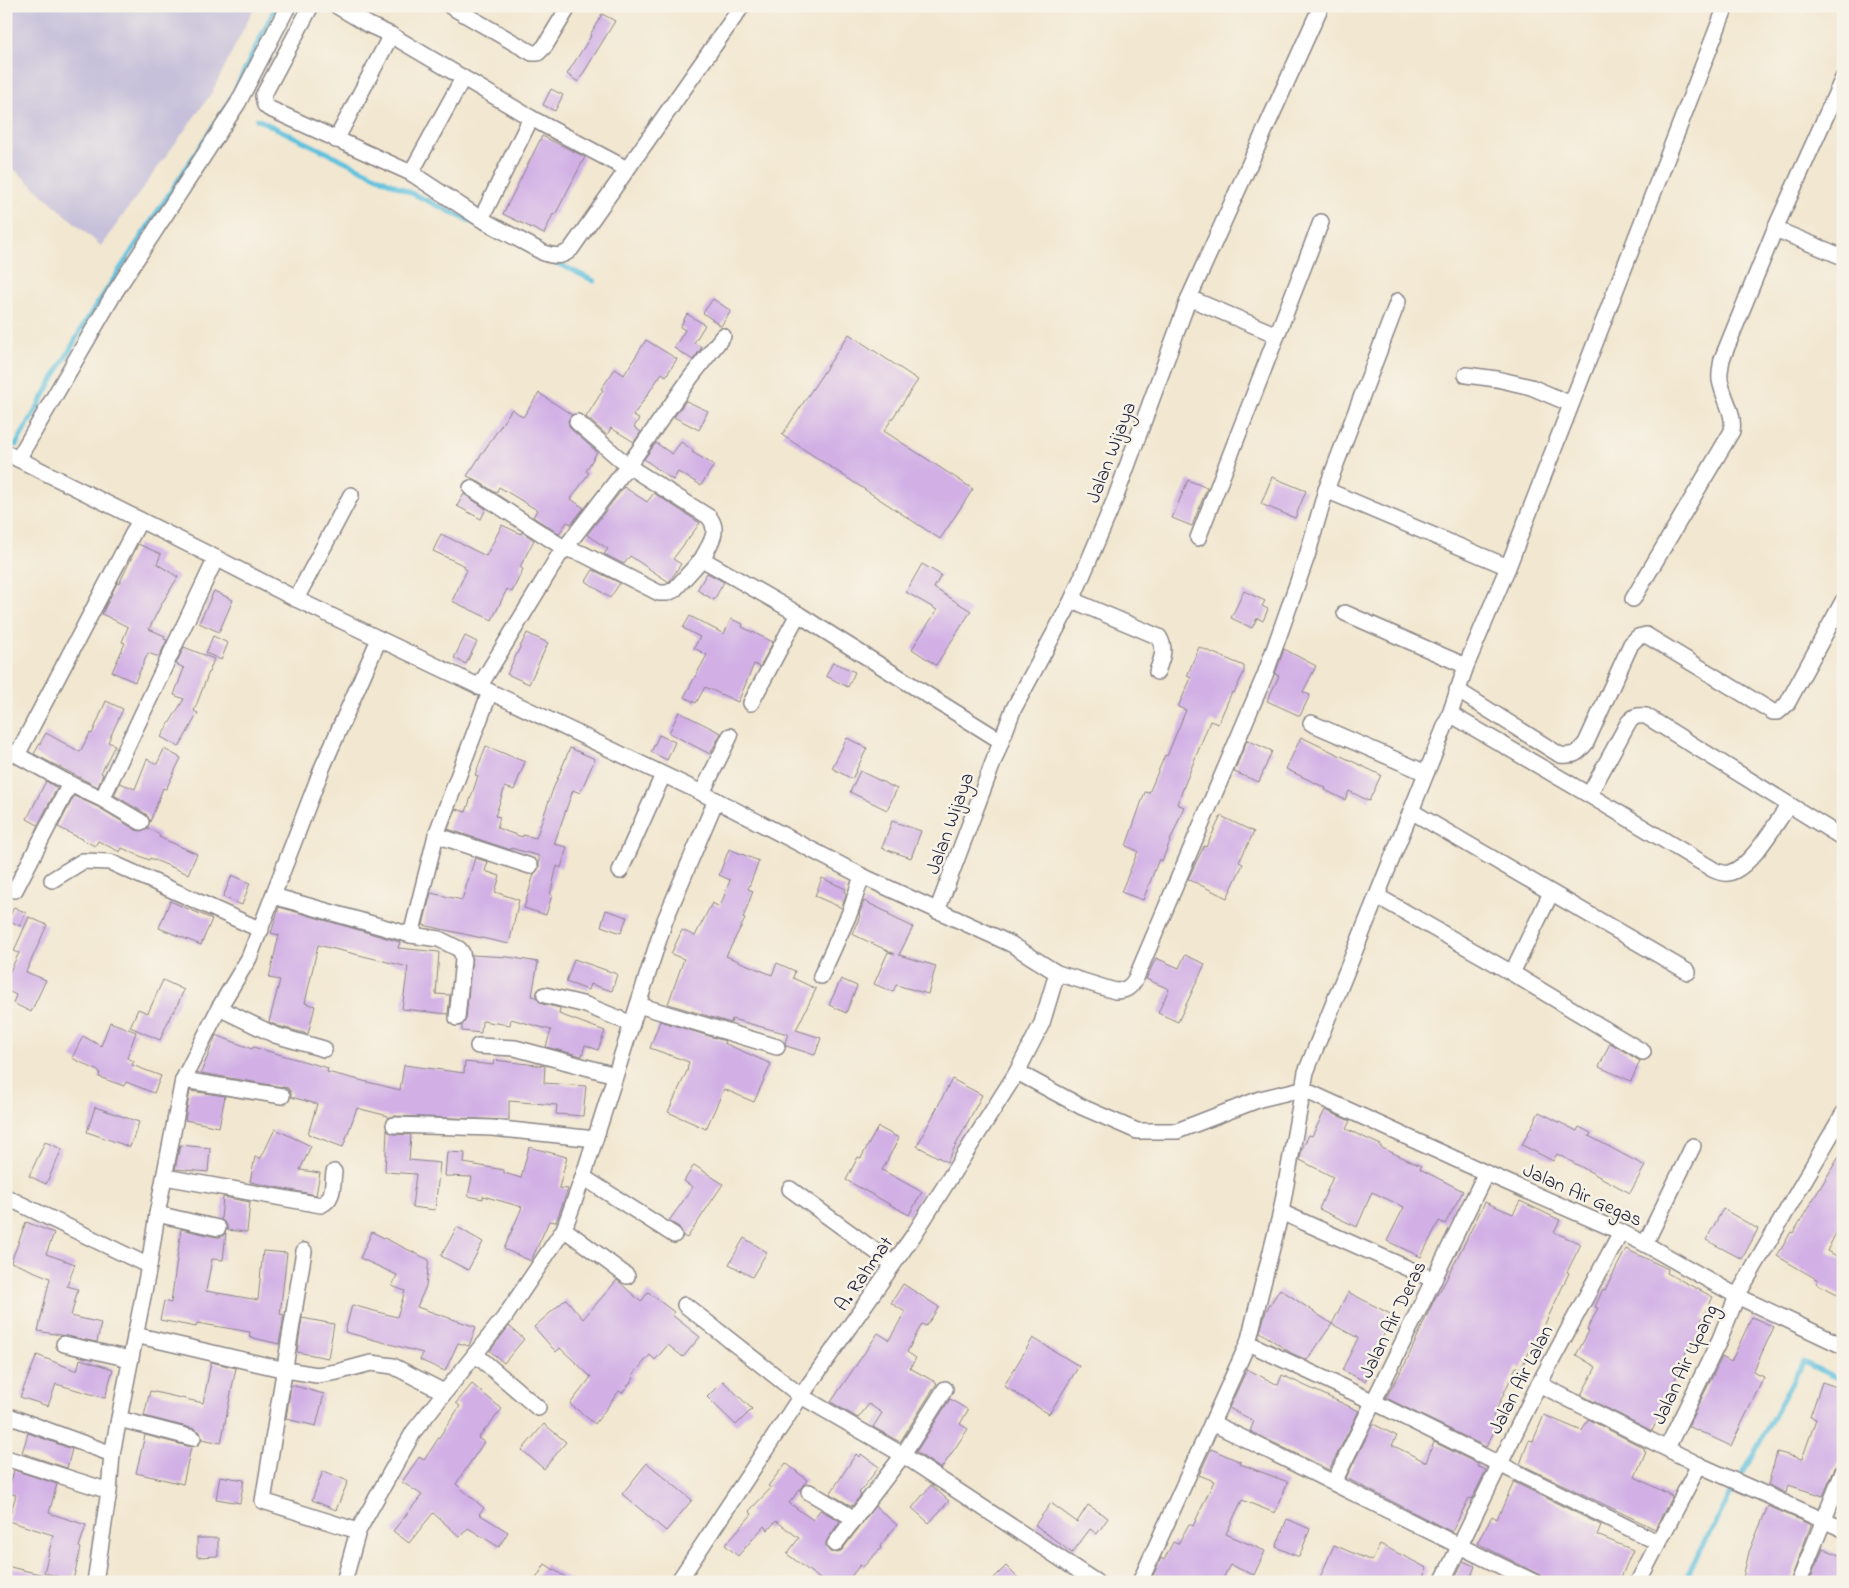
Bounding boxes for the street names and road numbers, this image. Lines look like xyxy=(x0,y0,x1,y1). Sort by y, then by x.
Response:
street label: Jalan Wijaya xyxy=(1080,398,1145,508)
street label: Jalan Wijaya xyxy=(920,769,983,879)
street label: Jalan Air Gegas xyxy=(1517,1157,1646,1237)
street label: A. Rahmat xyxy=(829,1231,902,1318)
street label: Jalan Air Deras xyxy=(1353,1256,1435,1384)
street label: Jalan Air Upang xyxy=(1646,1300,1728,1430)
street label: Jalan Air Lalan xyxy=(1482,1320,1562,1440)

